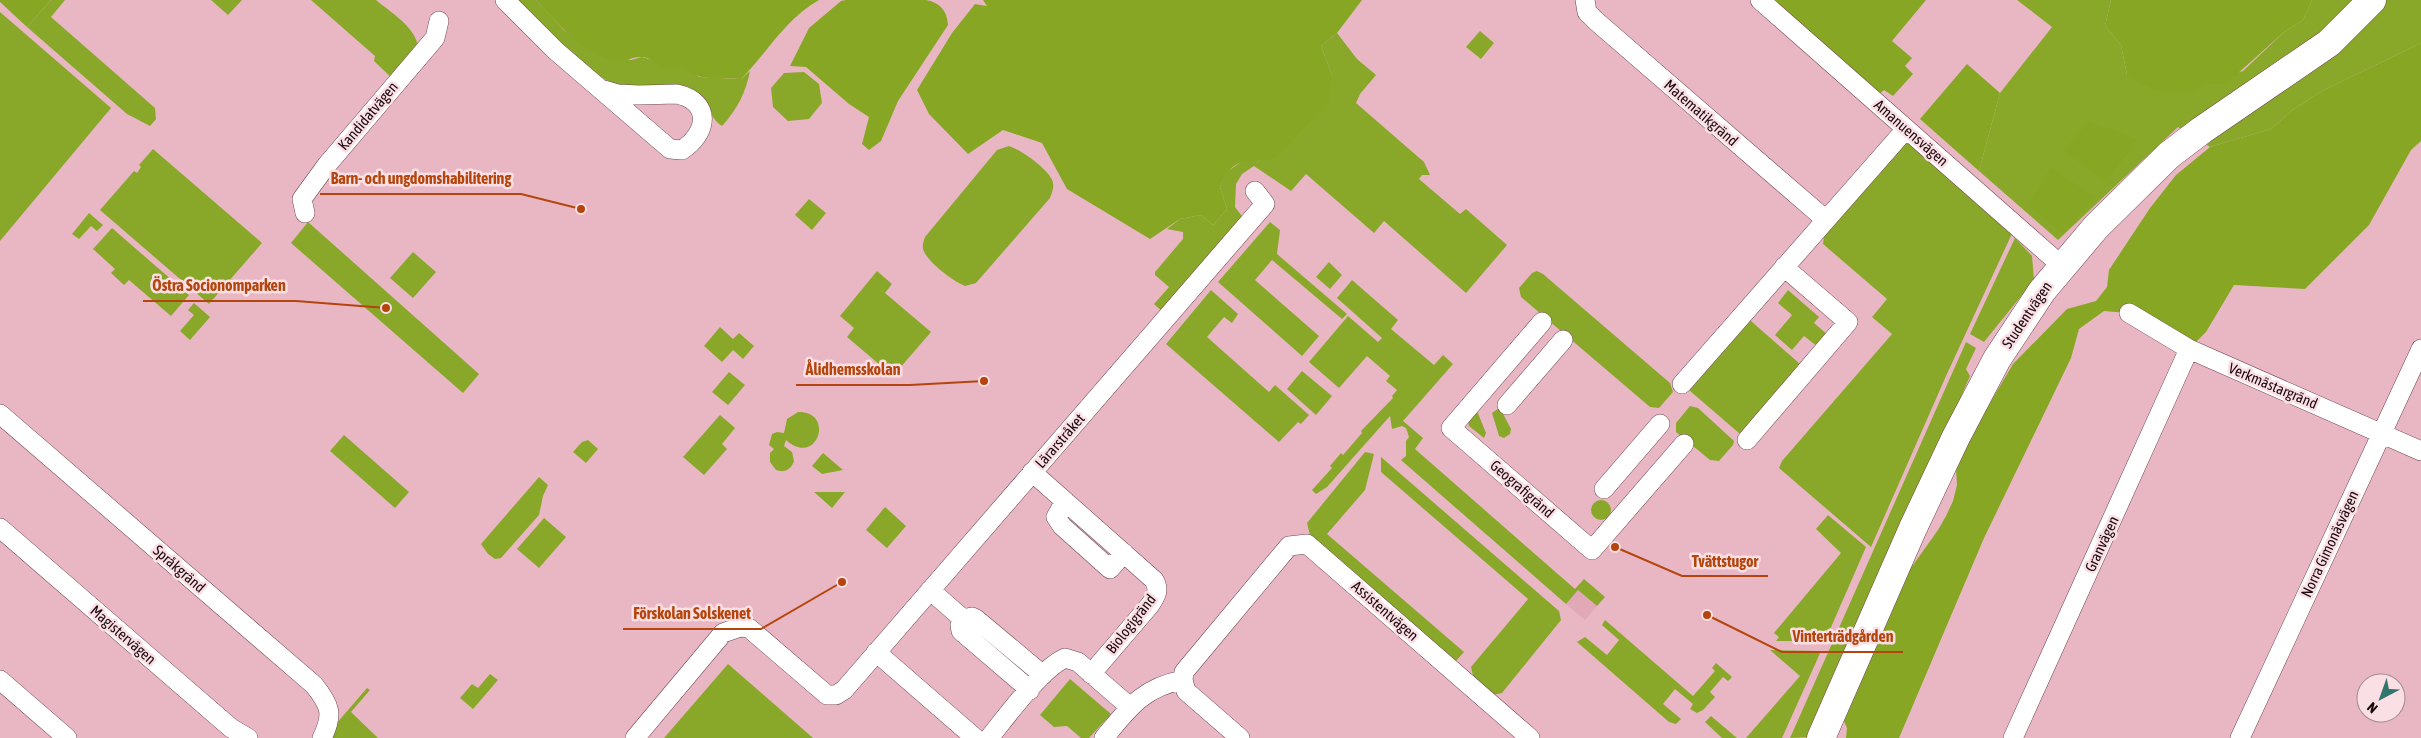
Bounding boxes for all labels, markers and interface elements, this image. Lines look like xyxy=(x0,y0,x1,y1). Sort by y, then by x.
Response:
street label: Matematikgränd xyxy=(1661,76,1742,149)
street label: Kandidatvägen xyxy=(334,78,401,153)
street label: Amanuensvägen xyxy=(1871,96,1952,169)
callout: Barn- och ungdomshabilitering xyxy=(320,163,521,194)
text: Barn- och ungdomshabilitering xyxy=(331,169,511,187)
callout: Östra Socionomparken xyxy=(143,270,296,301)
text: Östra Socionomparken xyxy=(152,276,286,294)
street label: Studentvägen xyxy=(1998,278,2055,351)
callout: Ålidhemsskolan xyxy=(796,354,910,385)
text: Ålidhemsskolan xyxy=(805,359,901,378)
street label: Verkmästargränd xyxy=(2226,359,2320,412)
street label: Lärarstråket xyxy=(1031,410,1088,471)
street label: Geografigränd xyxy=(1487,456,1558,521)
street label: Norra Gimonäsvägen xyxy=(2297,488,2362,600)
street label: Granvägen xyxy=(2081,513,2122,574)
street label: Språkgränd xyxy=(150,542,209,596)
callout: Tvättstugor xyxy=(1682,545,1768,576)
text: Tvättstugor xyxy=(1692,552,1758,570)
street label: Assistentvägen xyxy=(1349,577,1422,644)
street label: Biologigränd xyxy=(1102,591,1159,657)
callout: Förskolan Solskenet xyxy=(623,598,761,629)
street label: Magistervägen xyxy=(87,602,159,668)
text: Förskolan Solskenet xyxy=(633,604,751,622)
callout: Vinterträdgården xyxy=(1782,621,1903,652)
text: Vinterträdgården xyxy=(1792,627,1894,645)
north arrow xyxy=(2356,673,2406,723)
text: N xyxy=(2364,699,2381,717)

